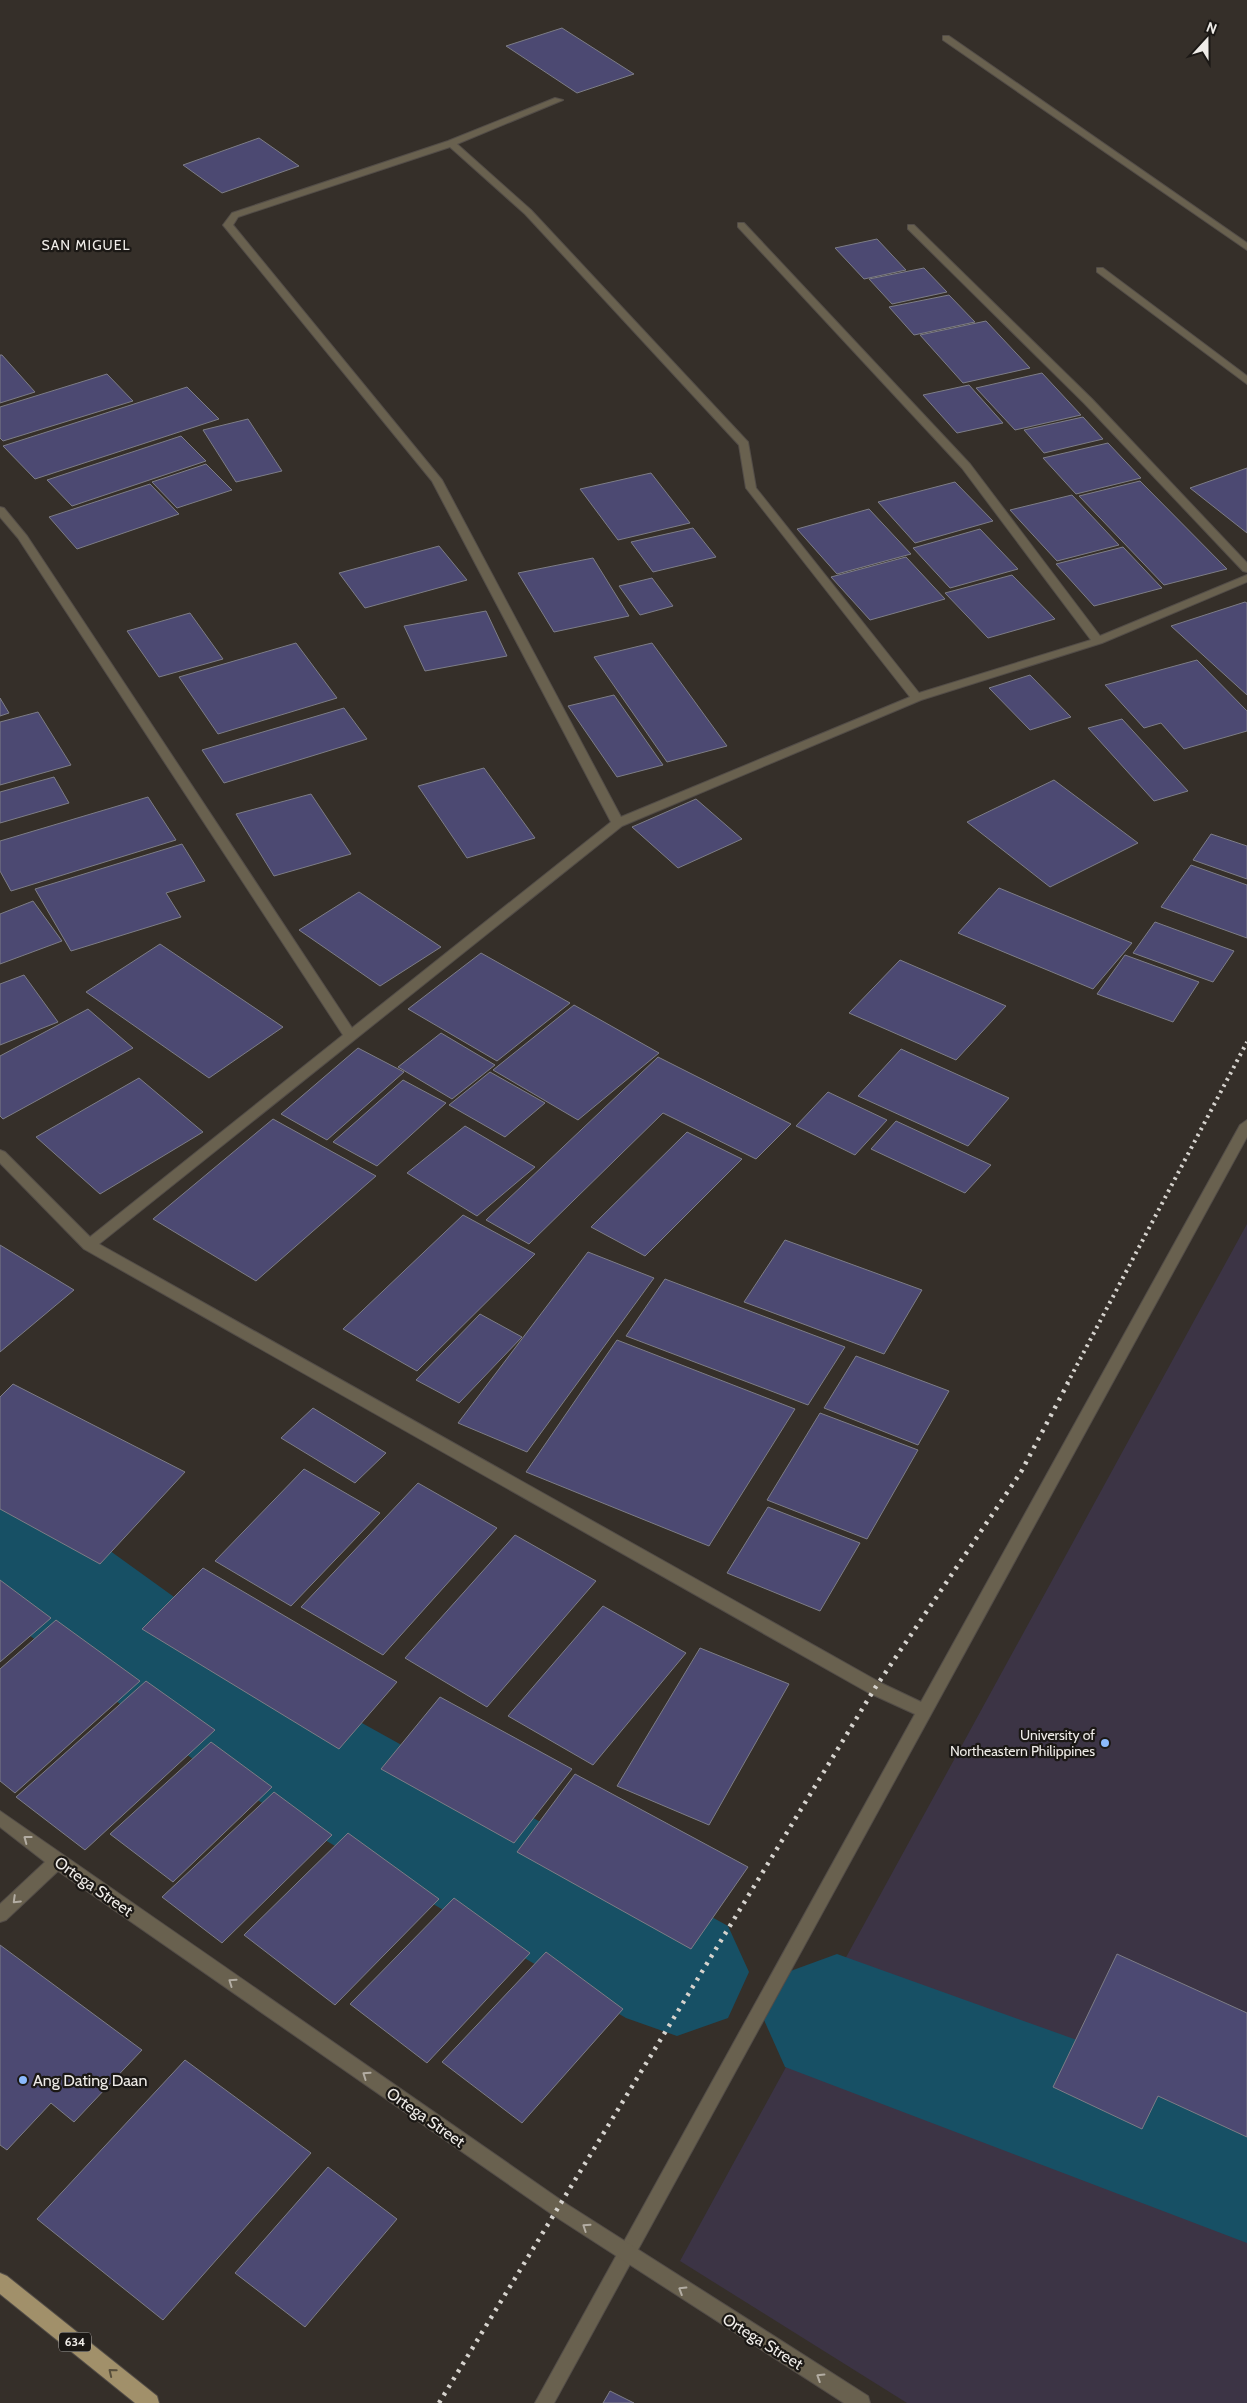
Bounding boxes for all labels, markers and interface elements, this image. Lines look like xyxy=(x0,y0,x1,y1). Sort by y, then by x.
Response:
north arrow xyxy=(1182,15,1232,65)
text: N xyxy=(1204,18,1220,38)
district label: SAN MIGUEL xyxy=(42,236,131,254)
place label: University of Northeastern Philippines xyxy=(950,1726,1095,1760)
marker: University of Northeastern Philippines xyxy=(1099,1737,1111,1749)
one-way arrow xyxy=(23,1836,33,1845)
street label: Ortega Street xyxy=(51,1852,137,1921)
one-way arrow xyxy=(13,1894,22,1903)
one-way arrow xyxy=(228,1979,238,1988)
place label: Ang Dating Daan xyxy=(33,2071,148,2090)
one-way arrow xyxy=(362,2072,371,2081)
marker: Ang Dating Daan xyxy=(17,2074,29,2086)
street label: Ortega Street xyxy=(383,2083,469,2152)
one-way arrow xyxy=(582,2224,591,2233)
one-way arrow xyxy=(679,2287,688,2296)
street label: Ortega Street xyxy=(719,2309,807,2374)
road number: 634 xyxy=(59,2332,91,2352)
one-way arrow xyxy=(109,2370,118,2378)
one-way arrow xyxy=(816,2374,825,2383)

